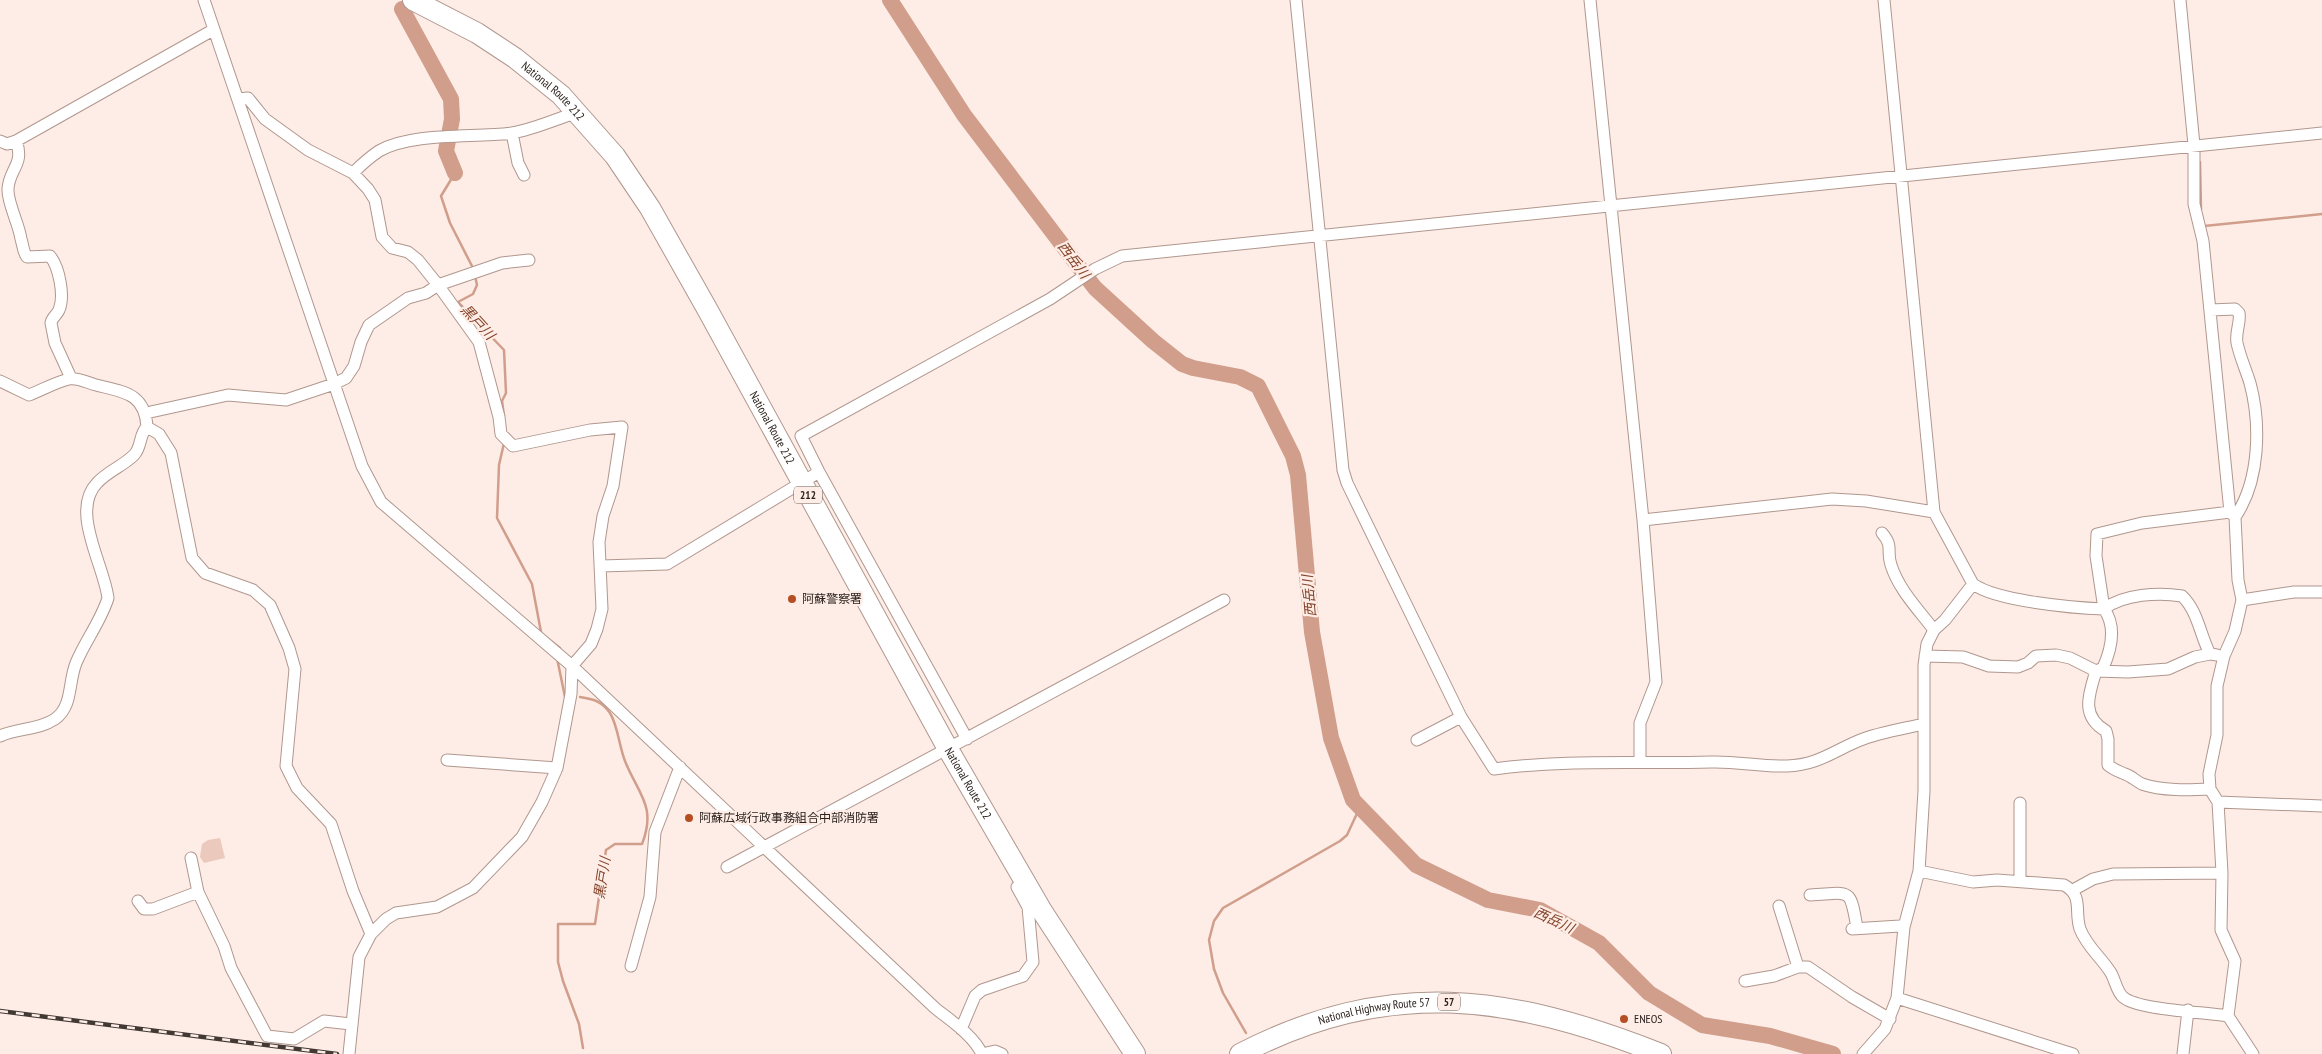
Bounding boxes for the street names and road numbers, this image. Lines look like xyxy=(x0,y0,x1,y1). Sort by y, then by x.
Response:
street label: National Route 212 xyxy=(519,58,588,123)
street label: National Route 212 xyxy=(747,389,798,466)
road number: 212 xyxy=(794,486,822,504)
street label: National Route 212 xyxy=(942,744,995,822)
street label: National Highway Route 57 xyxy=(1316,994,1430,1028)
road number: 57 xyxy=(1438,994,1460,1010)

